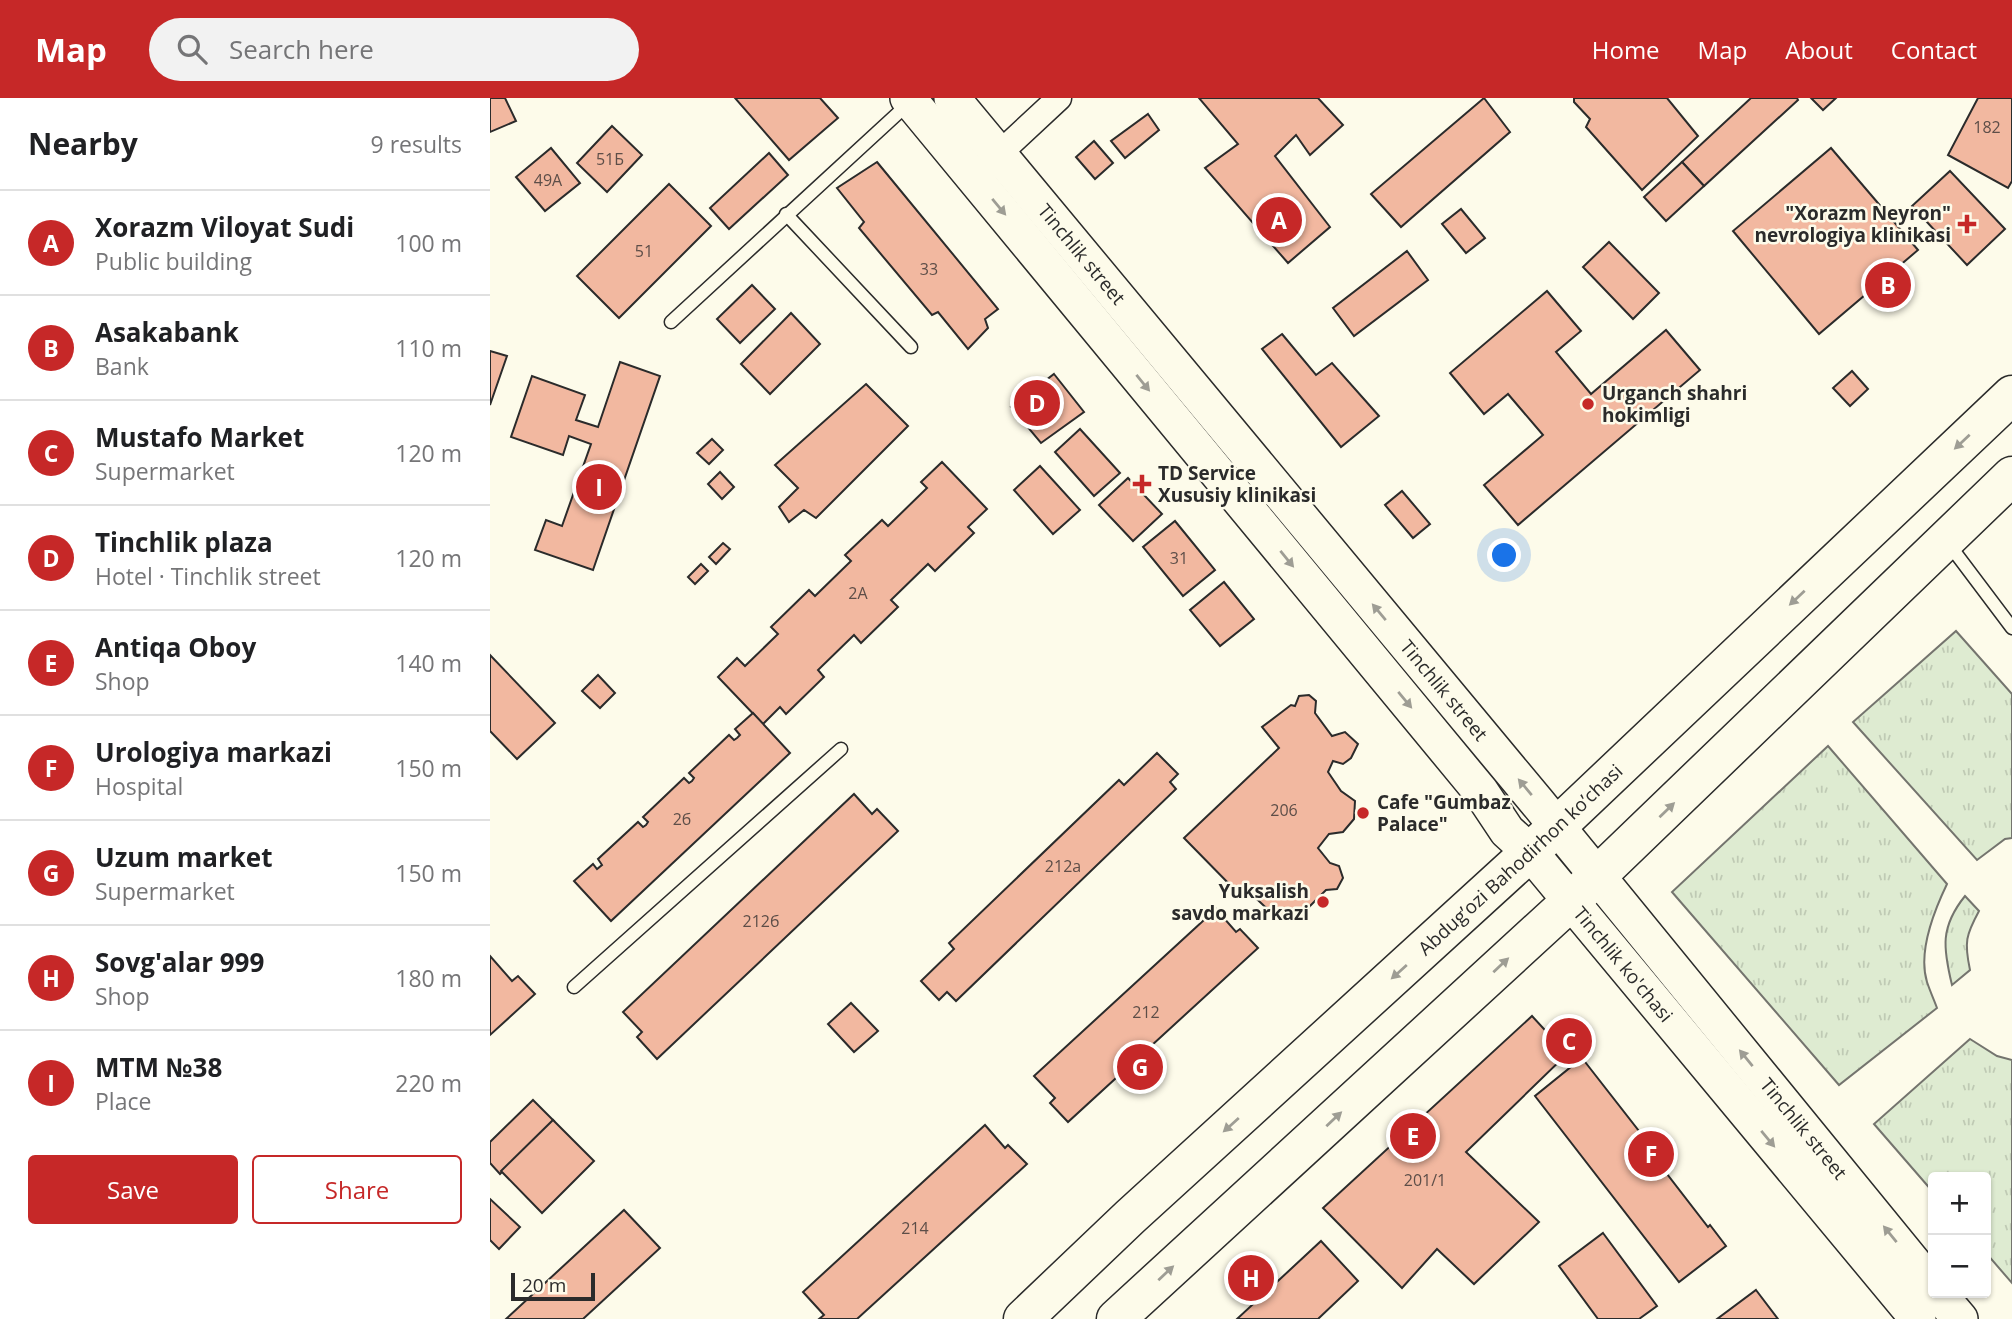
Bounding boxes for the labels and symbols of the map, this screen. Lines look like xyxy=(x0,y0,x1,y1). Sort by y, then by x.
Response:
house number: 182 xyxy=(1973,116,2001,138)
house number: 51Б xyxy=(596,148,624,170)
house number: 49A xyxy=(534,169,563,191)
pin: A xyxy=(1256,194,1302,246)
one-way arrow xyxy=(991,198,1006,216)
street label: Tinchlik street xyxy=(1032,198,1131,310)
place label: "Xorazm Neyron" nevrologiya klinikasi xyxy=(1755,200,1951,248)
marker: "Xorazm Neyron" nevrologiya klinikasi xyxy=(1957,214,1977,234)
house number: 51 xyxy=(635,240,653,262)
house number: 33 xyxy=(920,258,938,280)
pin: B xyxy=(1865,259,1911,311)
one-way arrow xyxy=(1136,373,1151,391)
pin: D xyxy=(1014,377,1060,429)
place label: Urganch shahri hokimligi xyxy=(1602,380,1747,428)
marker: Urganch shahri hokimligi xyxy=(1580,396,1596,412)
one-way arrow xyxy=(1954,434,1971,450)
place label: TD Service Xususiy klinikasi xyxy=(1158,460,1316,508)
pin: I xyxy=(576,461,622,513)
marker: TD Service Xususiy klinikasi xyxy=(1132,474,1152,494)
your location xyxy=(1487,538,1521,572)
house number: 31 xyxy=(1170,547,1188,569)
one-way arrow xyxy=(1280,549,1295,567)
house number: 2А xyxy=(848,582,869,604)
one-way arrow xyxy=(1789,590,1806,606)
one-way arrow xyxy=(1372,603,1387,620)
street label: Tinchlik street xyxy=(1395,634,1494,746)
one-way arrow xyxy=(1397,691,1412,709)
street label: Abdug’ozi Bahodirhon ko’chasi xyxy=(1412,758,1628,961)
one-way arrow xyxy=(1517,778,1532,796)
place label: Cafe "Gumbaz Palace" xyxy=(1377,789,1511,837)
house number: 206 xyxy=(1270,799,1298,821)
one-way arrow xyxy=(1658,802,1675,818)
marker: Cafe "Gumbaz Palace" xyxy=(1355,805,1371,821)
house number: 2б xyxy=(673,808,691,830)
house number: 212а xyxy=(1045,855,1081,877)
place label: Yuksalish savdo markazi xyxy=(1171,878,1309,926)
marker: Yuksalish savdo markazi xyxy=(1315,894,1331,910)
street label: Tinchlik ko'chasi xyxy=(1568,901,1679,1028)
house number: 212б xyxy=(743,910,779,932)
one-way arrow xyxy=(1492,958,1509,974)
one-way arrow xyxy=(1390,964,1408,980)
house number: 212 xyxy=(1132,1001,1160,1023)
pin: C xyxy=(1546,1015,1592,1067)
pin: G xyxy=(1117,1041,1163,1093)
one-way arrow xyxy=(1738,1050,1753,1068)
street label: Tinchlik street xyxy=(1754,1072,1853,1185)
pin: E xyxy=(1390,1110,1436,1162)
one-way arrow xyxy=(1325,1111,1343,1127)
one-way arrow xyxy=(1222,1117,1240,1133)
pin: F xyxy=(1628,1128,1674,1180)
one-way arrow xyxy=(1760,1130,1776,1148)
house number: 201/1 xyxy=(1404,1169,1446,1191)
house number: 214 xyxy=(901,1217,929,1239)
one-way arrow xyxy=(1883,1225,1898,1242)
pin: H xyxy=(1228,1252,1274,1304)
one-way arrow xyxy=(1157,1265,1175,1281)
scale bar xyxy=(511,1270,595,1302)

